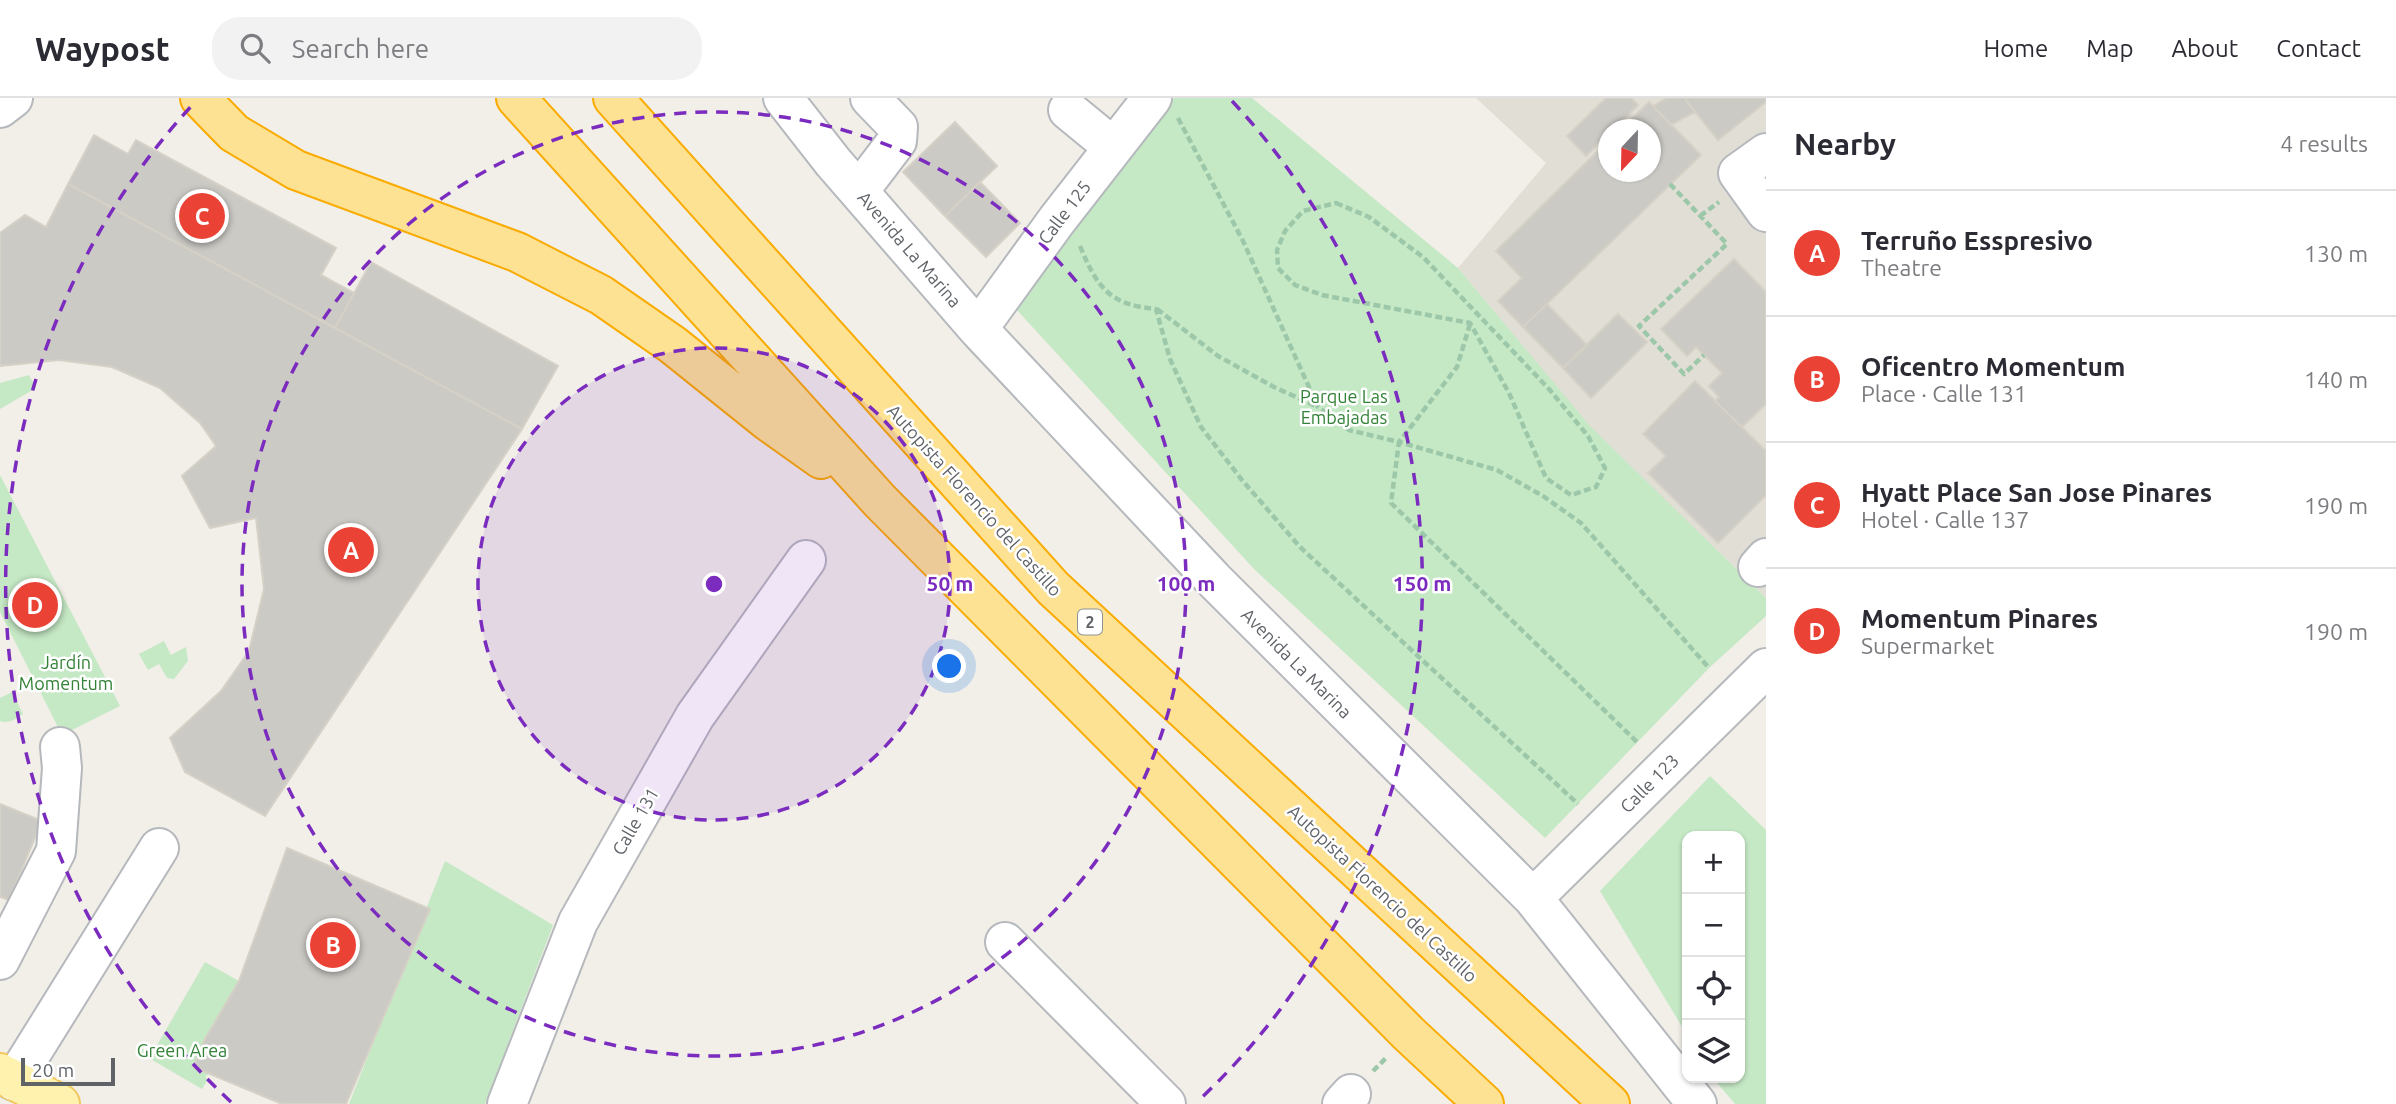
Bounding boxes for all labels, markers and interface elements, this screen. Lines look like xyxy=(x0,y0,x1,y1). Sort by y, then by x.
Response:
search box xyxy=(212,17,702,80)
icon: search xyxy=(236,29,274,67)
text: Waypost xyxy=(35,30,170,67)
text: Search here xyxy=(292,34,429,63)
text: Home xyxy=(1983,35,2048,62)
text: Map xyxy=(2086,35,2133,62)
text: About xyxy=(2171,35,2238,62)
text: Contact xyxy=(2276,35,2361,62)
north arrow xyxy=(1598,119,1661,182)
text: Nearby xyxy=(1794,127,1896,161)
text: 4 results xyxy=(2280,131,2368,156)
street label: Calle 125 xyxy=(1034,176,1094,248)
street label: Avenida La Marina xyxy=(854,187,966,311)
pin: C xyxy=(179,190,225,242)
text: Terruño Esspresivo xyxy=(1861,226,2093,255)
text: A xyxy=(1809,241,1825,266)
text: 130 m xyxy=(2304,241,2368,266)
text: Theatre xyxy=(1861,255,1942,280)
text: Oficentro Momentum xyxy=(1861,352,2126,381)
text: B xyxy=(1809,367,1825,392)
text: 140 m xyxy=(2304,367,2368,392)
text: Place · Calle 131 xyxy=(1861,381,2027,406)
park label: Parque Las Embajadas xyxy=(1300,386,1388,427)
street label: Autopista Florencio del Castillo xyxy=(884,400,1066,600)
text: Hyatt Place San Jose Pinares xyxy=(1861,478,2212,507)
text: C xyxy=(1810,493,1824,518)
text: 190 m xyxy=(2304,493,2368,518)
text: Hotel · Calle 137 xyxy=(1861,507,2029,532)
pin: A xyxy=(328,524,374,576)
text: 50 m xyxy=(927,571,973,595)
text: 100 m xyxy=(1157,571,1215,595)
text: 150 m xyxy=(1393,571,1451,595)
centre of rings xyxy=(702,572,726,596)
pin: D xyxy=(12,579,58,631)
street label: Avenida La Marina xyxy=(1238,604,1356,722)
text: Momentum Pinares xyxy=(1861,604,2098,633)
road number: 2 xyxy=(1078,610,1102,635)
text: D xyxy=(1809,619,1825,644)
text: 190 m xyxy=(2304,619,2368,644)
text: Supermarket xyxy=(1861,633,1994,658)
your location xyxy=(932,649,966,683)
park label: Jardín Momentum xyxy=(19,652,113,693)
street label: Calle 123 xyxy=(1616,750,1682,816)
street label: Calle 131 xyxy=(608,784,662,858)
street label: Autopista Florencio del Castillo xyxy=(1285,800,1481,986)
map controls xyxy=(1682,831,1745,1083)
button: + xyxy=(1682,831,1745,894)
button: − xyxy=(1682,894,1745,957)
pin: B xyxy=(310,919,356,971)
button: locate xyxy=(1682,957,1745,1020)
button: layers xyxy=(1682,1020,1745,1083)
park label: Green Area xyxy=(137,1040,227,1060)
scale bar xyxy=(21,1055,116,1087)
text: 20 m xyxy=(32,1059,74,1081)

